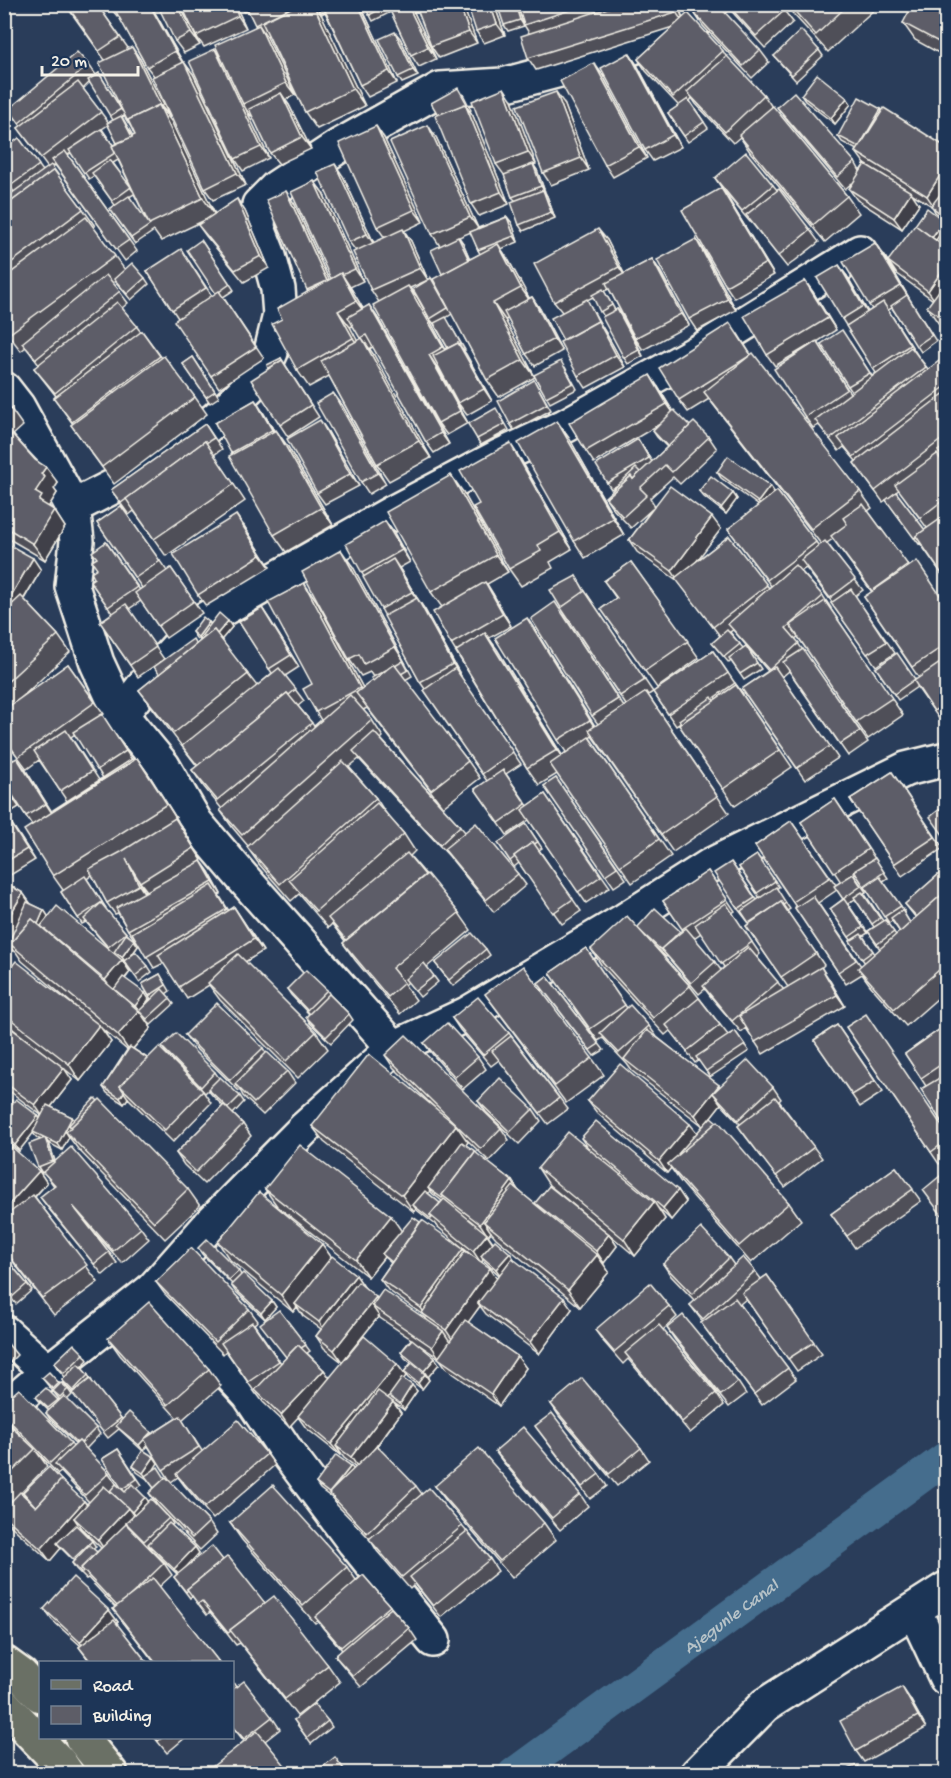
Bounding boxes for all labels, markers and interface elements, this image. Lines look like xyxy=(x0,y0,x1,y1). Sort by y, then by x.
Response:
scale bar xyxy=(42,39,138,77)
text: 20 m xyxy=(51,52,87,73)
water label: Ajegunle Canal xyxy=(680,1576,784,1659)
legend xyxy=(39,1661,234,1739)
text: Road xyxy=(93,1677,134,1698)
text: Building xyxy=(92,1707,152,1728)

